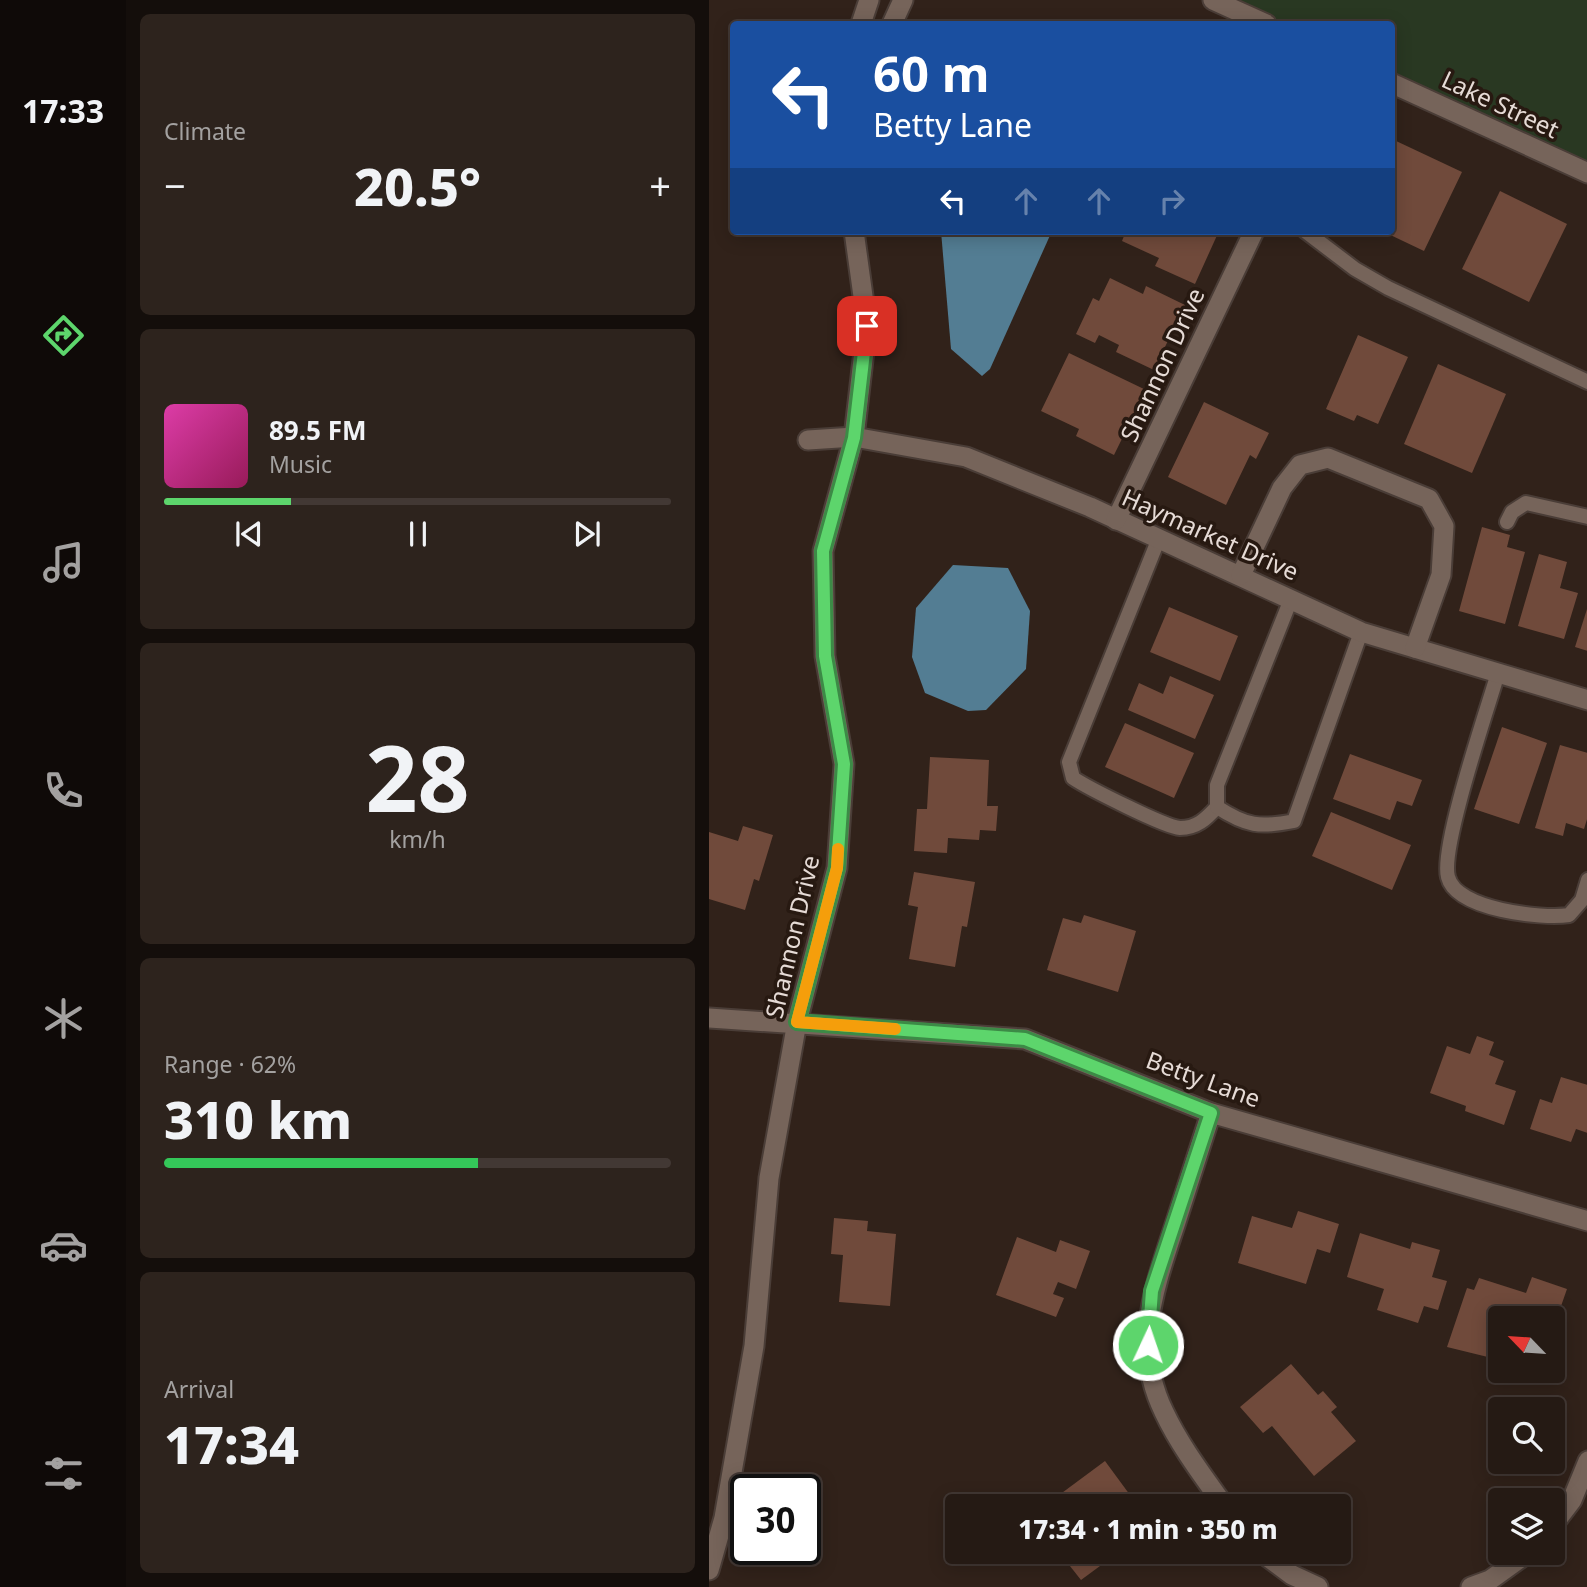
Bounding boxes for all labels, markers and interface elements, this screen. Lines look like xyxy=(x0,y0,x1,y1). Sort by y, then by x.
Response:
text: 60 m xyxy=(873,40,990,106)
icon: left xyxy=(758,49,849,140)
street label: Lake Street xyxy=(1437,62,1565,145)
text: 17:33 xyxy=(22,89,104,132)
text: Betty Lane xyxy=(873,103,1032,146)
text: Climate xyxy=(164,115,246,147)
text: 20.5° xyxy=(354,150,481,221)
text: − xyxy=(164,159,186,211)
text: + xyxy=(649,159,671,211)
icon: left xyxy=(934,182,972,220)
icon: ahead xyxy=(1007,182,1045,220)
icon: ahead xyxy=(1080,182,1118,220)
icon: right xyxy=(1153,182,1191,220)
street label: Shannon Drive xyxy=(1112,282,1212,447)
pin xyxy=(837,296,897,356)
icon: arrive xyxy=(848,307,886,345)
icon: directions xyxy=(39,311,88,360)
text: 89.5 FM xyxy=(269,412,366,448)
text: Music xyxy=(269,448,332,480)
street label: Haymarket Drive xyxy=(1117,480,1304,587)
icon: previous xyxy=(230,515,268,553)
icon: pause xyxy=(399,515,437,553)
icon: next xyxy=(568,515,606,553)
icon: music xyxy=(39,538,88,587)
text: 28 xyxy=(365,715,470,839)
icon: phone xyxy=(39,766,88,815)
text: km/h xyxy=(389,823,446,855)
street label: Shannon Drive xyxy=(757,852,826,1021)
icon: climate xyxy=(39,994,88,1043)
street label: Betty Lane xyxy=(1142,1043,1265,1115)
text: Range · 62% xyxy=(164,1048,296,1080)
text: 310 km xyxy=(164,1083,352,1154)
icon: car xyxy=(39,1221,88,1270)
north arrow xyxy=(1488,1306,1565,1382)
map controls xyxy=(1488,1306,1565,1565)
position arrow xyxy=(1111,1308,1185,1382)
text: Arrival xyxy=(164,1373,234,1405)
button: search xyxy=(1488,1397,1565,1474)
text: 17:34 xyxy=(164,1408,299,1479)
icon: filters xyxy=(39,1449,88,1498)
speed limit sign: 30 xyxy=(730,1474,821,1565)
button: layers xyxy=(1488,1488,1565,1565)
text: 17:34 · 1 min · 350 m xyxy=(1018,1511,1278,1547)

